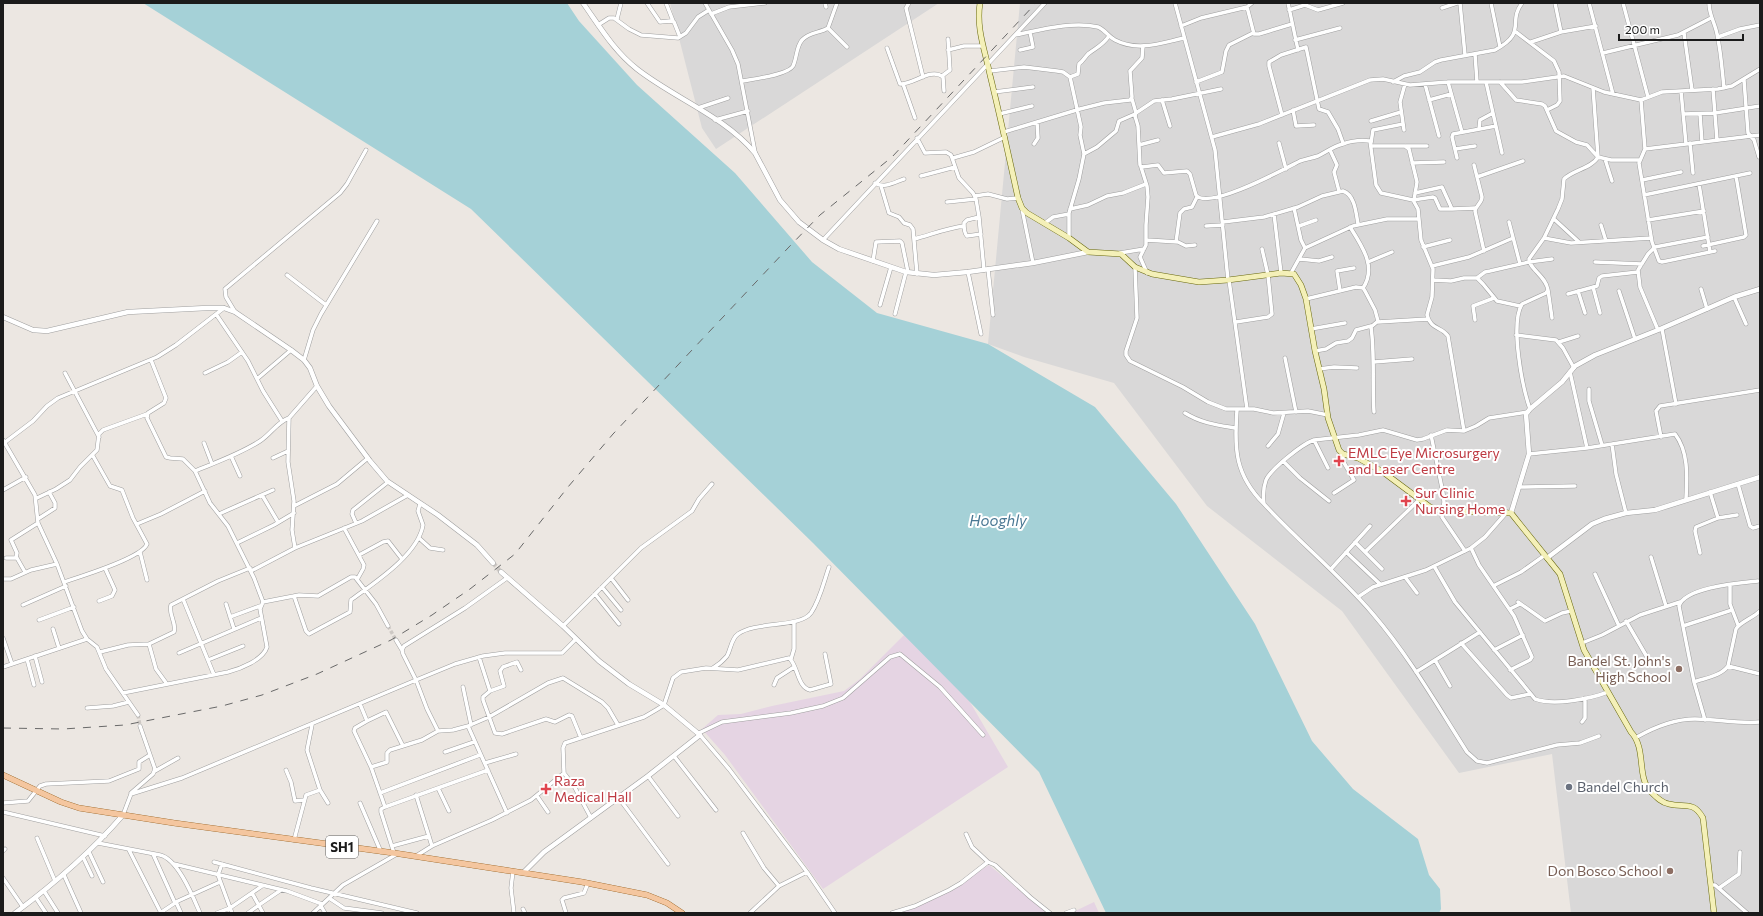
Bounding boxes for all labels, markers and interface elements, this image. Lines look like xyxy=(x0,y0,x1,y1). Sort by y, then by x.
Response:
scale bar xyxy=(1619,16,1743,42)
text: 200 m xyxy=(1625,22,1660,36)
place label: EMLC Eye Microsurgery and Laser Centre xyxy=(1348,444,1500,477)
marker: EMLC Eye Microsurgery and Laser Centre xyxy=(1333,455,1345,467)
place label: Sur Clinic Nursing Home xyxy=(1415,484,1505,517)
marker: Sur Clinic Nursing Home xyxy=(1400,495,1412,507)
water label: Hooghly xyxy=(969,511,1028,529)
place label: Bandel St. John's High School xyxy=(1567,652,1671,685)
marker: Bandel St. John's High School xyxy=(1674,664,1684,674)
place label: Raza Medical Hall xyxy=(554,772,632,805)
place label: Bandel Church xyxy=(1577,778,1669,795)
marker: Bandel Church xyxy=(1564,782,1574,792)
marker: Raza Medical Hall xyxy=(541,784,551,794)
road number: SH1 xyxy=(326,836,358,858)
place label: Don Bosco School xyxy=(1548,862,1662,879)
marker: Don Bosco School xyxy=(1665,866,1675,876)

